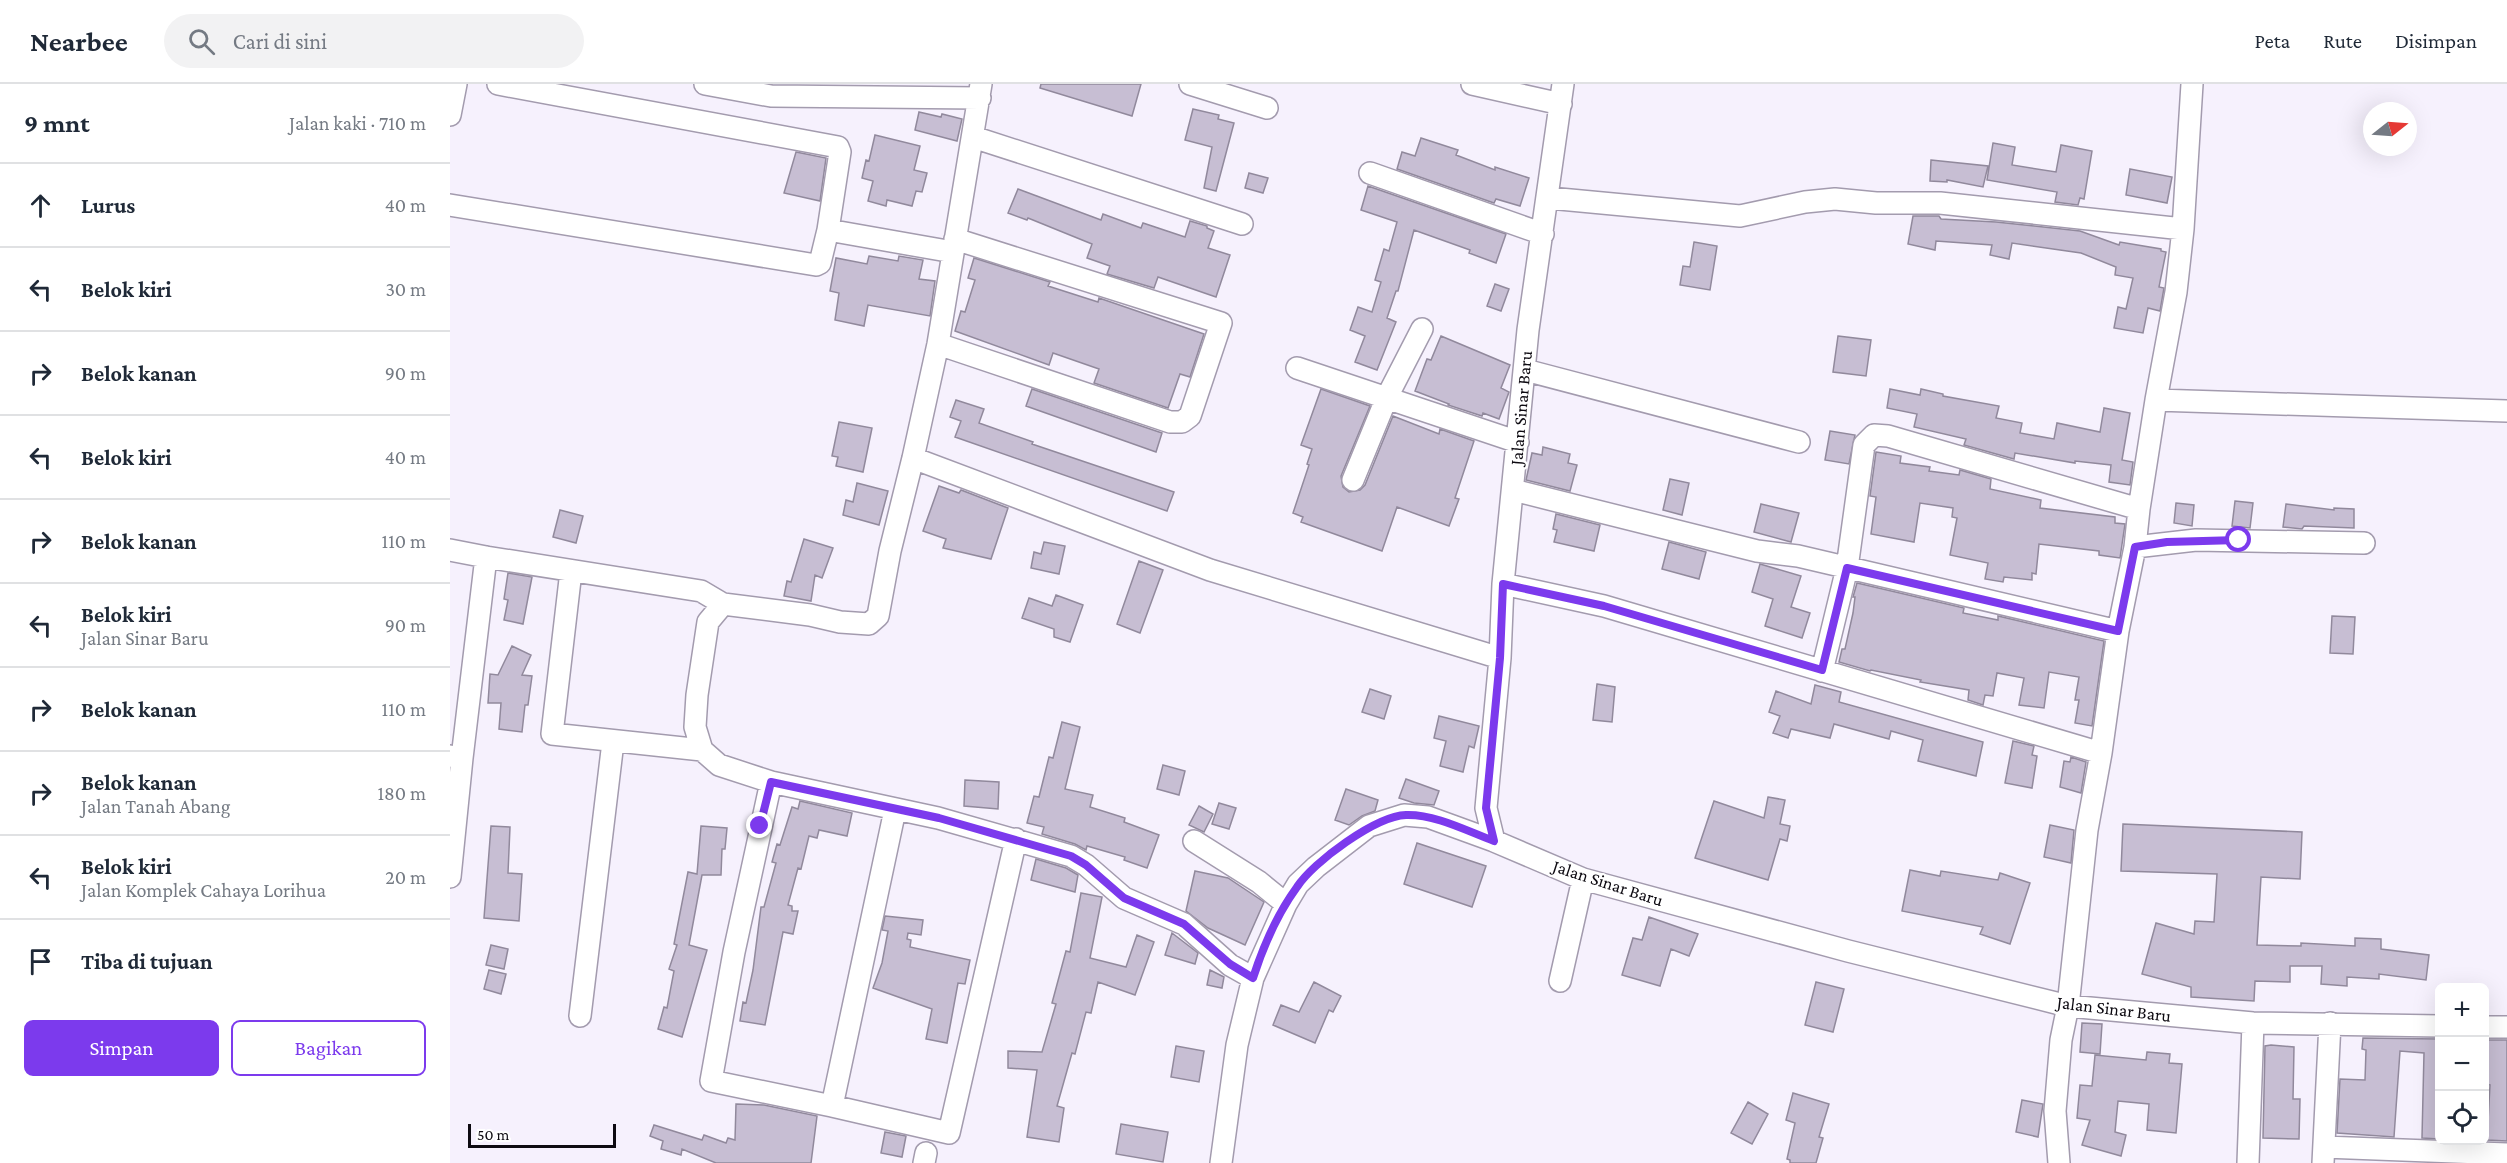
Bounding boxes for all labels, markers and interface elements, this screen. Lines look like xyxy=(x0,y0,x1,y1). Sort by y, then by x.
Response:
search box xyxy=(164,14,584,68)
icon: search xyxy=(185,25,218,58)
text: Nearbee xyxy=(30,26,128,57)
text: Cari di sini xyxy=(233,29,327,54)
text: Peta xyxy=(2254,29,2290,53)
text: Rute xyxy=(2323,29,2362,53)
text: Disimpan xyxy=(2395,29,2477,53)
north arrow xyxy=(2363,102,2417,156)
text: 9 mnt xyxy=(24,109,90,138)
text: Jalan kaki · 710 m xyxy=(289,112,426,134)
icon: ahead xyxy=(24,189,57,222)
text: Lurus xyxy=(81,193,135,218)
text: 40 m xyxy=(385,194,426,216)
icon: left xyxy=(24,273,57,306)
text: Belok kiri xyxy=(81,277,172,302)
text: 30 m xyxy=(385,278,426,300)
street label: Jalan Sinar Baru xyxy=(1506,350,1536,468)
icon: right xyxy=(24,357,57,390)
text: Belok kanan xyxy=(81,361,197,386)
text: 90 m xyxy=(385,362,426,384)
icon: left xyxy=(24,441,57,474)
text: Belok kiri xyxy=(81,445,172,470)
text: 40 m xyxy=(385,446,426,468)
icon: right xyxy=(24,525,57,558)
route start xyxy=(2225,526,2251,552)
text: Belok kanan xyxy=(81,529,197,554)
text: 110 m xyxy=(382,530,426,552)
text: Belok kiri xyxy=(81,602,172,627)
icon: left xyxy=(24,609,57,642)
text: 90 m xyxy=(385,614,426,636)
text: Jalan Sinar Baru xyxy=(81,627,209,649)
icon: right xyxy=(24,693,57,726)
text: Belok kanan xyxy=(81,697,197,722)
text: 110 m xyxy=(382,698,426,720)
text: Belok kanan xyxy=(81,770,197,795)
icon: right xyxy=(24,777,57,810)
text: 180 m xyxy=(377,782,426,804)
text: Jalan Tanah Abang xyxy=(81,795,230,817)
route end xyxy=(746,812,772,838)
text: Belok kiri xyxy=(81,854,172,879)
street label: Jalan Sinar Baru xyxy=(1548,855,1666,910)
icon: left xyxy=(24,861,57,894)
text: 20 m xyxy=(385,866,426,888)
text: Jalan Komplek Cahaya Lorihua xyxy=(81,879,326,901)
icon: arrive xyxy=(24,945,57,978)
text: Tiba di tujuan xyxy=(81,949,213,974)
map controls xyxy=(2435,983,2489,1145)
button: + xyxy=(2435,983,2489,1037)
street label: Jalan Sinar Baru xyxy=(2054,992,2173,1026)
button: Simpan xyxy=(24,1020,219,1076)
button: Bagikan xyxy=(231,1020,426,1076)
button: − xyxy=(2435,1037,2489,1091)
button: locate xyxy=(2435,1091,2489,1145)
scale bar xyxy=(468,1121,616,1148)
text: 50 m xyxy=(477,1126,509,1143)

